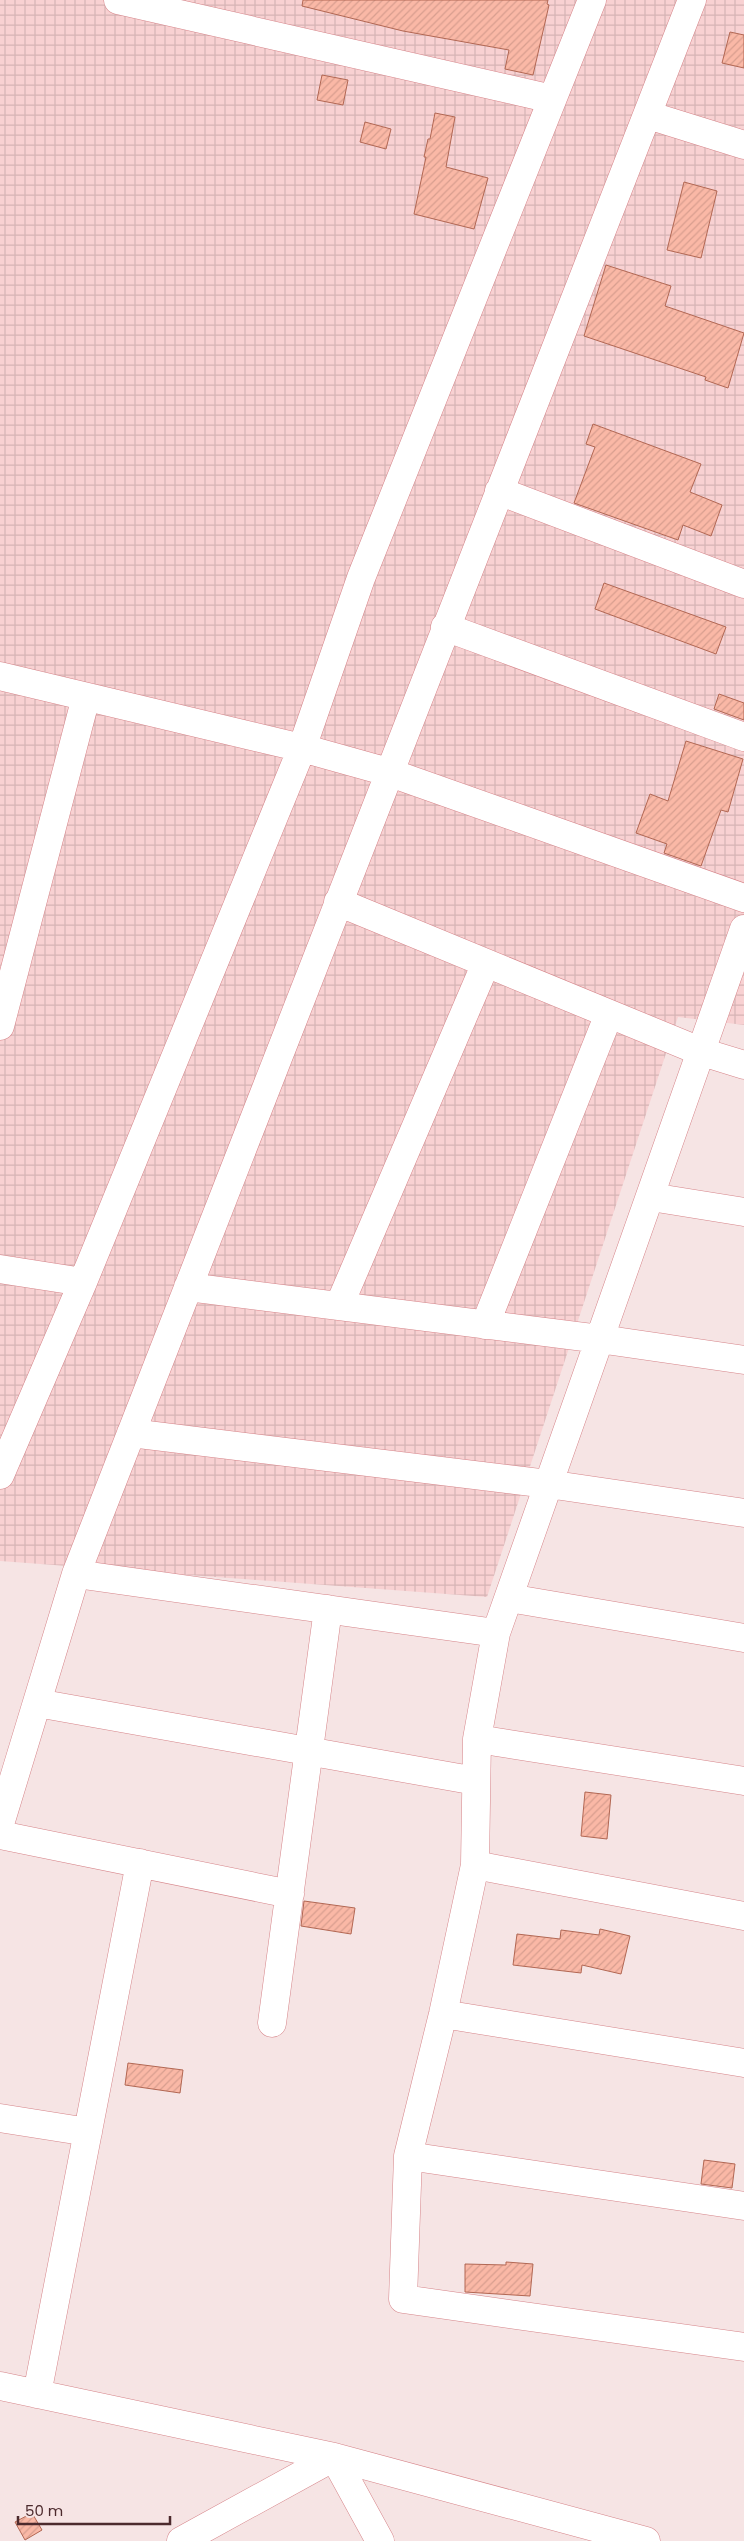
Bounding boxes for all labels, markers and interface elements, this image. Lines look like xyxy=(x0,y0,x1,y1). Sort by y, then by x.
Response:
scale bar xyxy=(18,2494,170,2526)
text: 50 m xyxy=(25,2500,63,2521)

